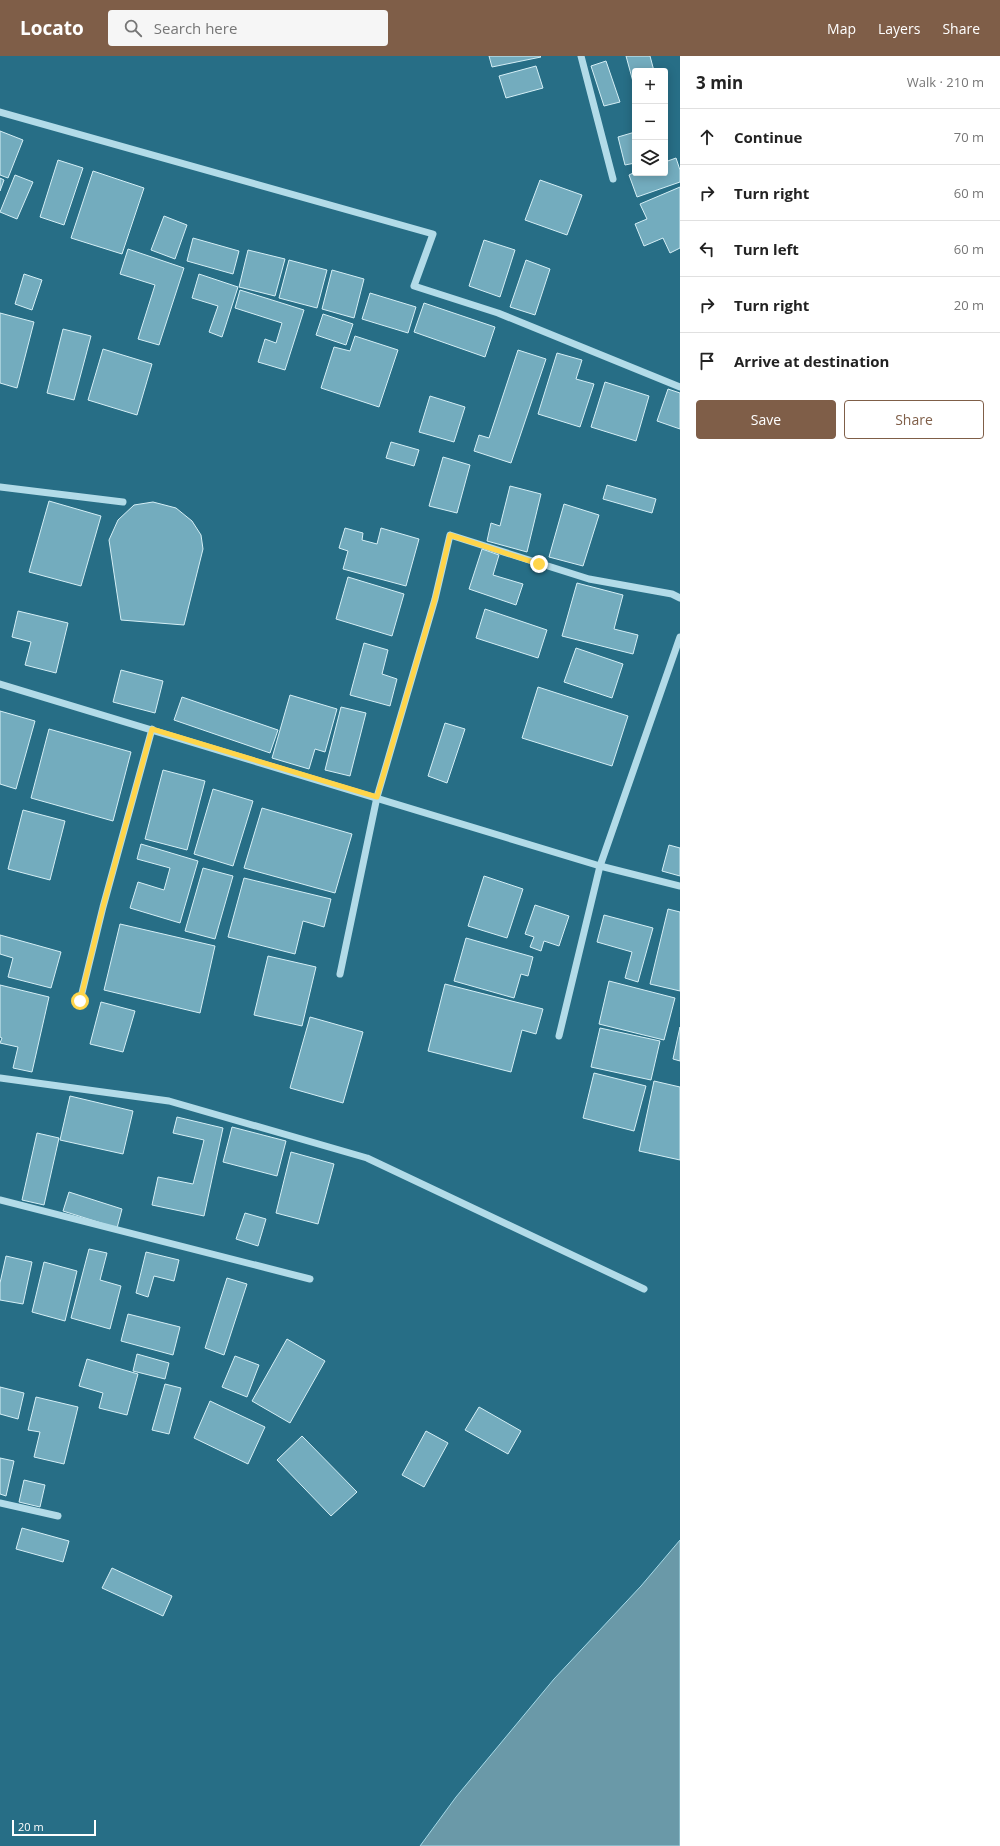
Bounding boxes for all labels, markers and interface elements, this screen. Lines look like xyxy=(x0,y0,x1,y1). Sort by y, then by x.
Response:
search box xyxy=(108,10,388,46)
text: Locato xyxy=(20,15,84,41)
icon: search xyxy=(122,17,144,39)
text: Search here xyxy=(154,18,237,38)
text: Map xyxy=(827,19,856,38)
text: Layers xyxy=(878,19,920,38)
text: Share xyxy=(942,19,980,38)
map controls xyxy=(632,68,668,176)
button: + xyxy=(632,68,668,104)
text: 3 min xyxy=(696,71,743,94)
text: Walk · 210 m xyxy=(907,73,984,91)
button: − xyxy=(632,104,668,140)
icon: ahead xyxy=(696,126,718,148)
text: Continue xyxy=(734,127,802,147)
text: 70 m xyxy=(954,128,984,146)
button: layers xyxy=(632,140,668,176)
icon: right xyxy=(696,182,718,204)
text: Turn right xyxy=(734,183,809,203)
text: 60 m xyxy=(954,184,984,202)
icon: left xyxy=(696,238,718,260)
text: Turn left xyxy=(734,239,799,259)
text: 60 m xyxy=(954,240,984,258)
icon: right xyxy=(696,294,718,316)
text: Turn right xyxy=(734,295,809,315)
text: 20 m xyxy=(954,296,984,314)
icon: arrive xyxy=(696,350,718,372)
text: Arrive at destination xyxy=(734,351,889,371)
button: Save xyxy=(696,400,836,439)
button: Share xyxy=(844,400,984,439)
route end xyxy=(530,555,548,573)
route start xyxy=(71,992,89,1010)
scale bar xyxy=(12,1818,96,1837)
text: 20 m xyxy=(18,1819,44,1834)

